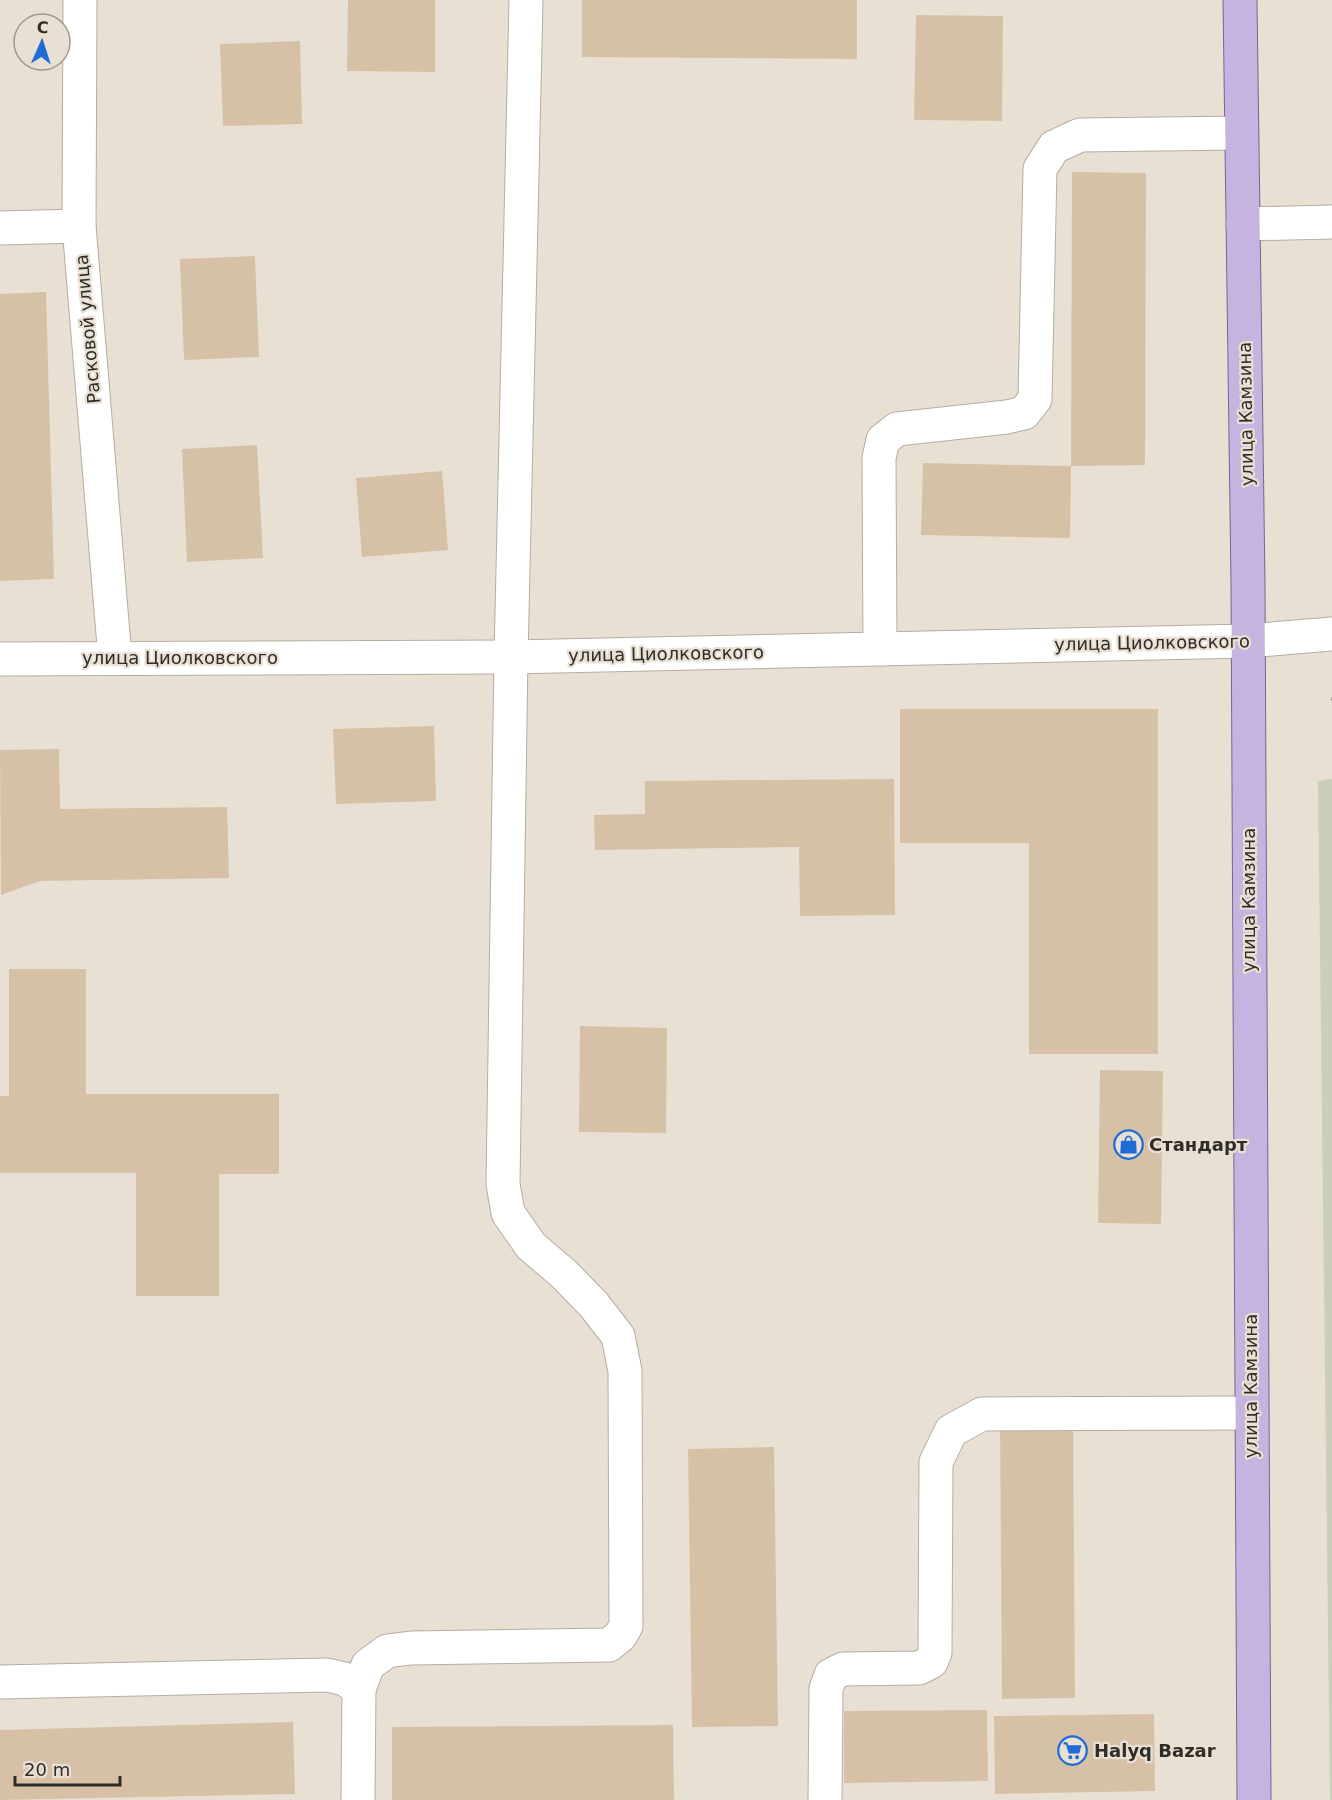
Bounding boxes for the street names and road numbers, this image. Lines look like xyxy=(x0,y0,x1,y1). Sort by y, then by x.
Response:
street label: Расковой улица xyxy=(71,253,104,405)
street label: улица Камзина xyxy=(1234,342,1257,486)
street label: улица Циолковского xyxy=(1054,630,1250,655)
street label: улица Циолковского xyxy=(568,641,764,666)
street label: улица Циолковского xyxy=(82,647,278,668)
street label: улица Камзина xyxy=(1238,828,1259,972)
street label: улица Камзина xyxy=(1240,1314,1261,1458)

